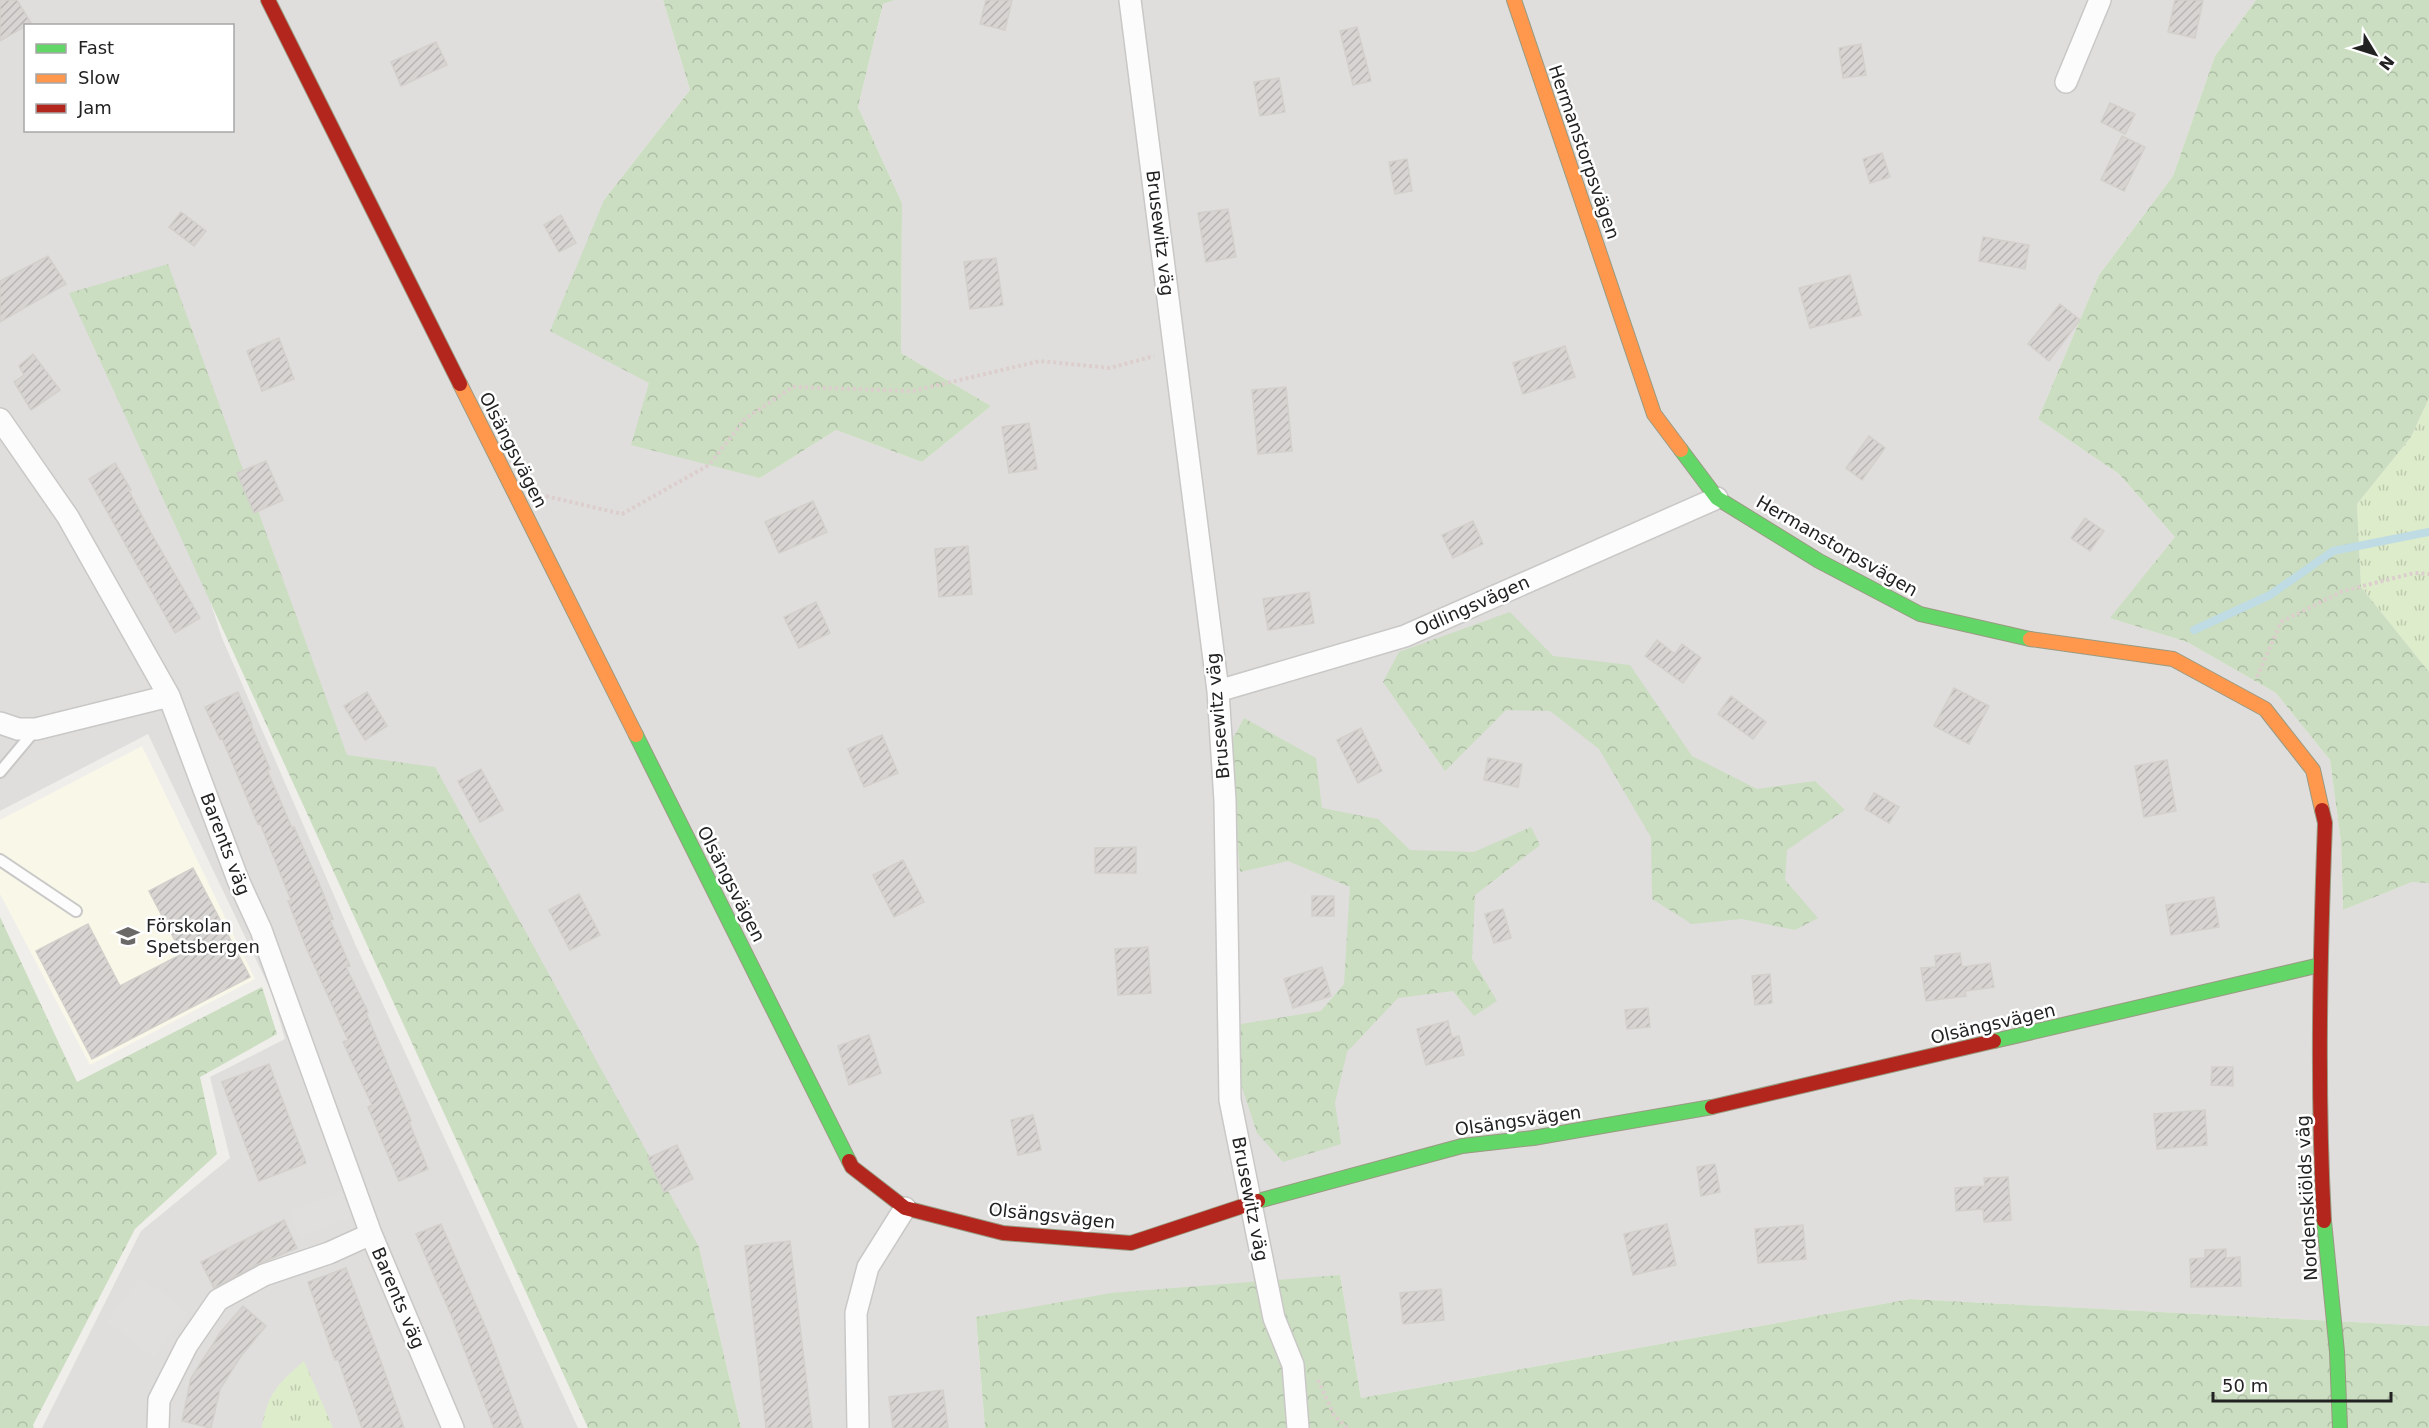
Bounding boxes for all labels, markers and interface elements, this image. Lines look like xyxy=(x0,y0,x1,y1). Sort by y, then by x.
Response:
legend xyxy=(24,24,234,132)
north arrow xyxy=(2345,24,2405,84)
text: Fast xyxy=(78,37,114,58)
text: N xyxy=(2375,52,2398,74)
street label: Hermanstorpsvägen xyxy=(1545,62,1624,242)
text: Slow xyxy=(78,67,120,88)
text: Jam xyxy=(77,97,112,118)
street label: Brusewitz väg xyxy=(1142,169,1179,297)
street label: Olsängsvägen xyxy=(475,388,552,511)
street label: Hermanstorpsvägen xyxy=(1753,491,1922,600)
street label: Odlingsvägen xyxy=(1411,571,1532,640)
street label: Brusewitz väg xyxy=(1202,652,1233,780)
street label: Barents väg xyxy=(196,790,255,898)
street label: Olsängsvägen xyxy=(693,822,770,945)
place label: Förskolan Spetsbergen xyxy=(146,915,260,957)
school or university icon: Förskolan Spetsbergen xyxy=(115,923,141,949)
street label: Olsängsvägen xyxy=(1928,999,2057,1048)
street label: Olsängsvägen xyxy=(1453,1101,1582,1140)
street label: Nordenskiölds väg xyxy=(2292,1115,2321,1281)
street label: Brusewitz väg xyxy=(1228,1135,1273,1263)
street label: Olsängsvägen xyxy=(988,1198,1116,1233)
street label: Barents väg xyxy=(368,1244,429,1352)
scale bar xyxy=(2213,1365,2392,1403)
text: 50 m xyxy=(2222,1375,2268,1396)

